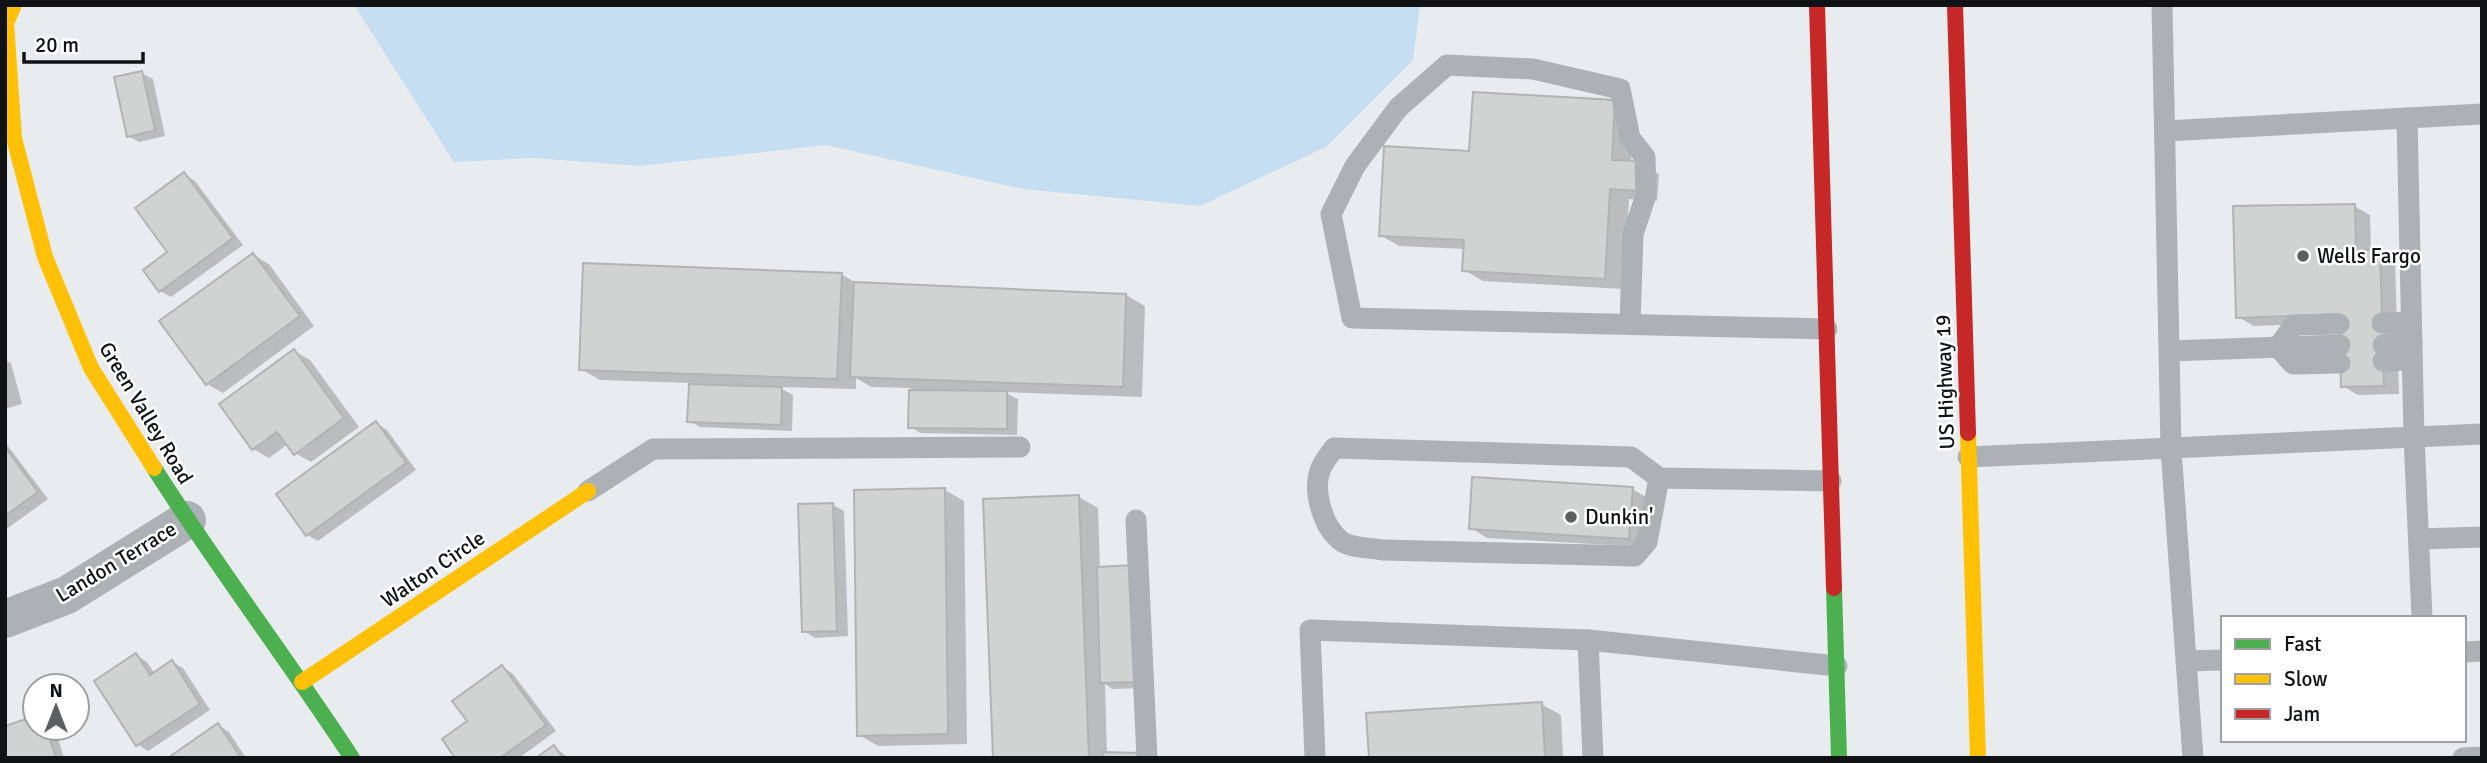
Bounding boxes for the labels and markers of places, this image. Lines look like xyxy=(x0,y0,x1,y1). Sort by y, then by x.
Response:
place label: Wells Fargo xyxy=(2317,243,2421,269)
marker: Wells Fargo xyxy=(2295,248,2311,264)
place label: Dunkin' xyxy=(1585,504,1653,530)
marker: Dunkin' xyxy=(1563,509,1579,525)

